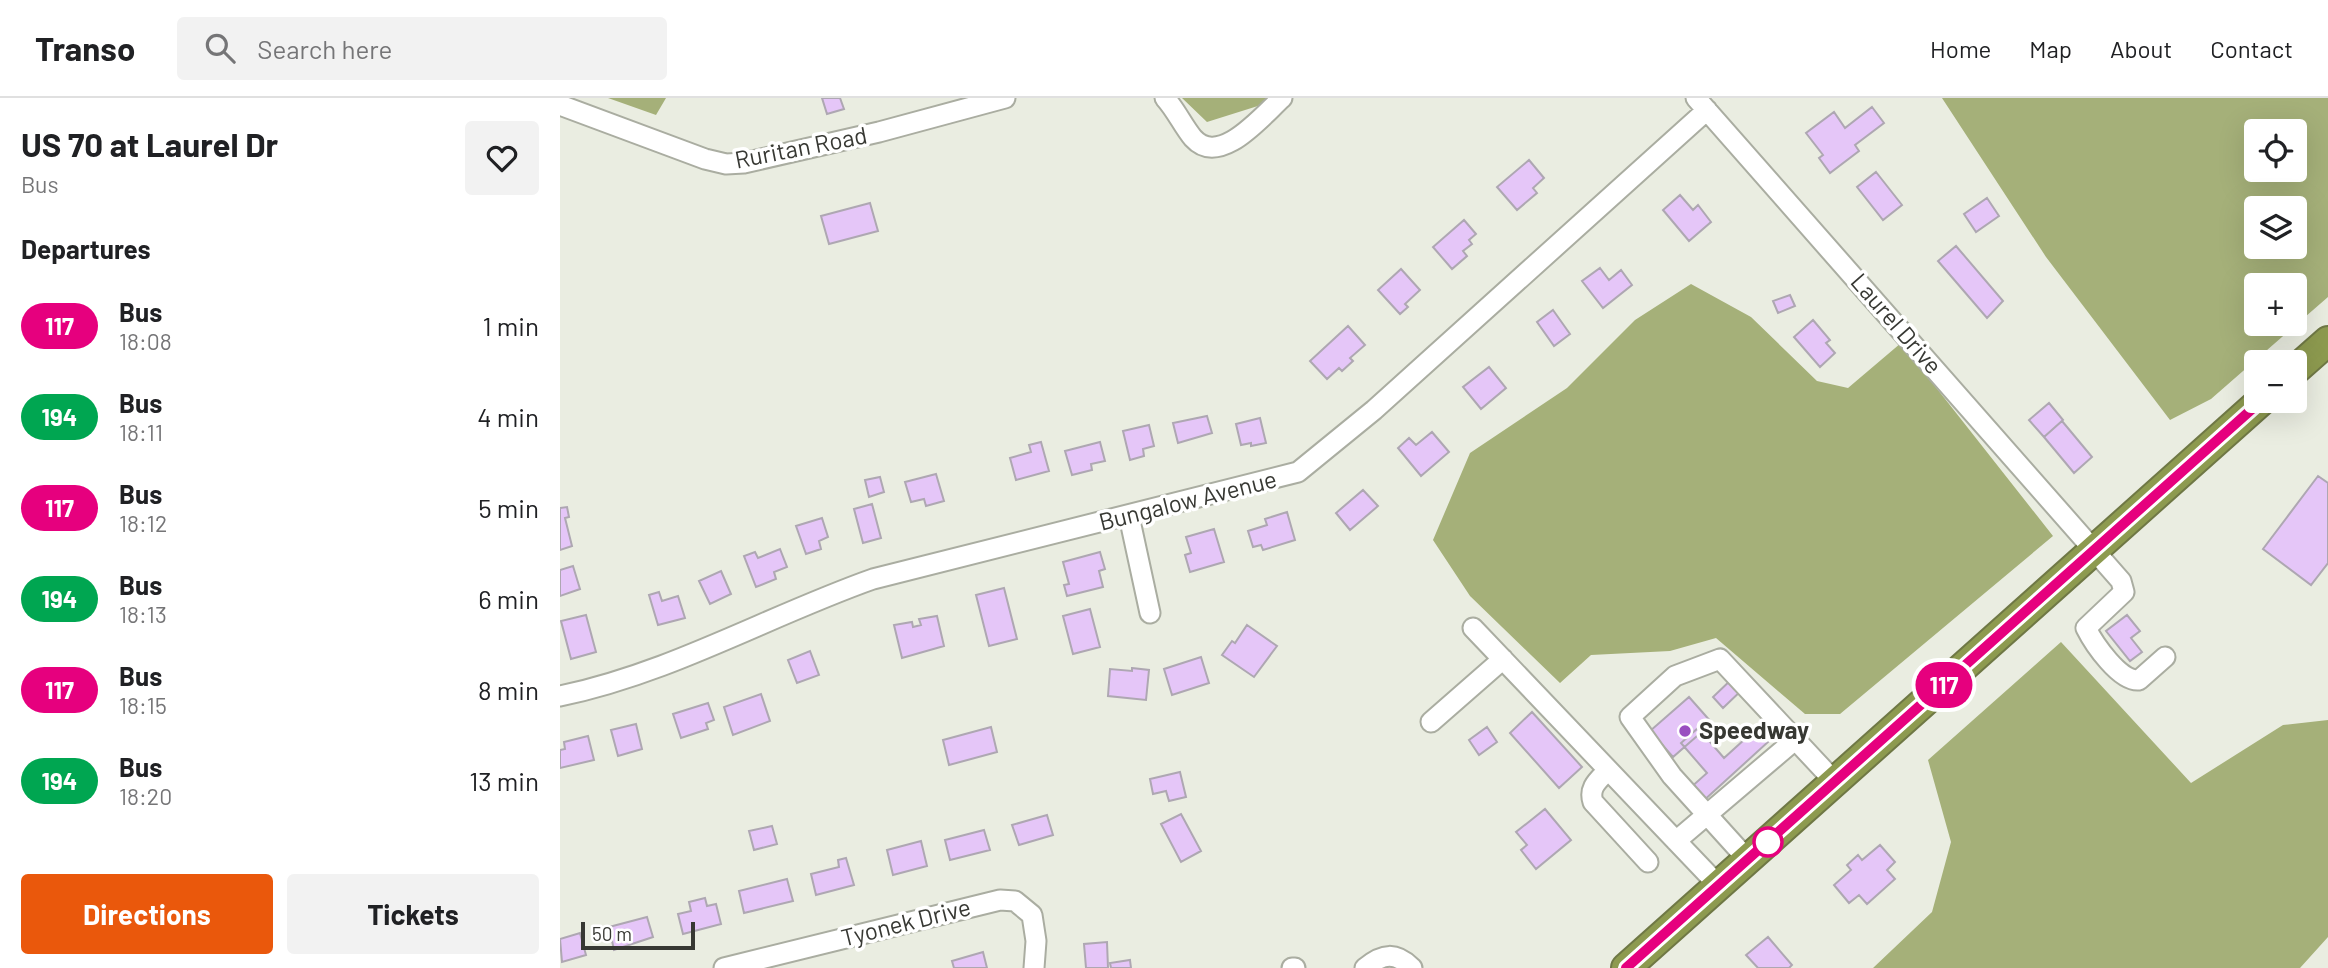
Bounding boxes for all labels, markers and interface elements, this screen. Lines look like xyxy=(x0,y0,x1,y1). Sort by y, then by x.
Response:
search box xyxy=(177,17,667,80)
text: Transo xyxy=(35,28,135,68)
icon: search xyxy=(201,29,239,67)
text: Search here xyxy=(257,33,392,64)
text: Home xyxy=(1930,34,1991,63)
text: Map xyxy=(2029,34,2072,63)
text: About xyxy=(2110,34,2172,63)
text: Contact xyxy=(2210,34,2293,63)
street label: Ruritan Road xyxy=(732,119,869,174)
map controls xyxy=(2244,119,2307,413)
button: locate xyxy=(2244,119,2307,182)
button: heart xyxy=(465,121,539,195)
text: US 70 at Laurel Dr xyxy=(21,124,278,164)
text: Bus xyxy=(21,170,59,198)
button: layers xyxy=(2244,196,2307,259)
text: Departures xyxy=(21,233,151,264)
street label: Laurel Drive xyxy=(1846,267,1949,379)
button: + xyxy=(2244,273,2307,336)
text: Bus xyxy=(119,296,162,327)
text: 1 min xyxy=(483,310,539,341)
text: 117 xyxy=(45,311,74,340)
text: 18:08 xyxy=(119,327,172,355)
button: − xyxy=(2244,350,2307,413)
text: Bus xyxy=(119,387,162,418)
text: 4 min xyxy=(477,401,539,432)
text: 194 xyxy=(42,402,77,431)
text: 18:11 xyxy=(119,418,163,446)
street label: Bungalow Avenue xyxy=(1096,463,1280,536)
text: Bus xyxy=(119,478,162,509)
text: 5 min xyxy=(478,492,539,523)
text: 117 xyxy=(45,493,74,522)
text: 18:12 xyxy=(119,509,167,537)
text: Bus xyxy=(119,569,162,600)
text: 6 min xyxy=(478,583,539,614)
text: 194 xyxy=(42,584,77,613)
text: 18:13 xyxy=(119,600,167,628)
text: Bus xyxy=(119,660,162,691)
line badge: 117 xyxy=(1904,662,1984,708)
text: 117 xyxy=(1929,670,1959,699)
text: 8 min xyxy=(478,674,539,705)
text: 117 xyxy=(45,675,74,704)
text: 18:15 xyxy=(119,691,167,719)
place label: Speedway xyxy=(1699,715,1809,744)
marker: Speedway xyxy=(1677,723,1693,739)
text: Bus xyxy=(119,751,162,782)
text: 13 min xyxy=(469,765,539,796)
text: 194 xyxy=(42,766,77,795)
text: 18:20 xyxy=(119,782,172,810)
unlabelled marker xyxy=(1753,827,1783,857)
button: Directions xyxy=(21,874,273,954)
button: Tickets xyxy=(287,874,539,954)
street label: Tyonek Drive xyxy=(838,891,973,952)
scale bar xyxy=(581,919,695,951)
text: 50 m xyxy=(592,922,632,945)

